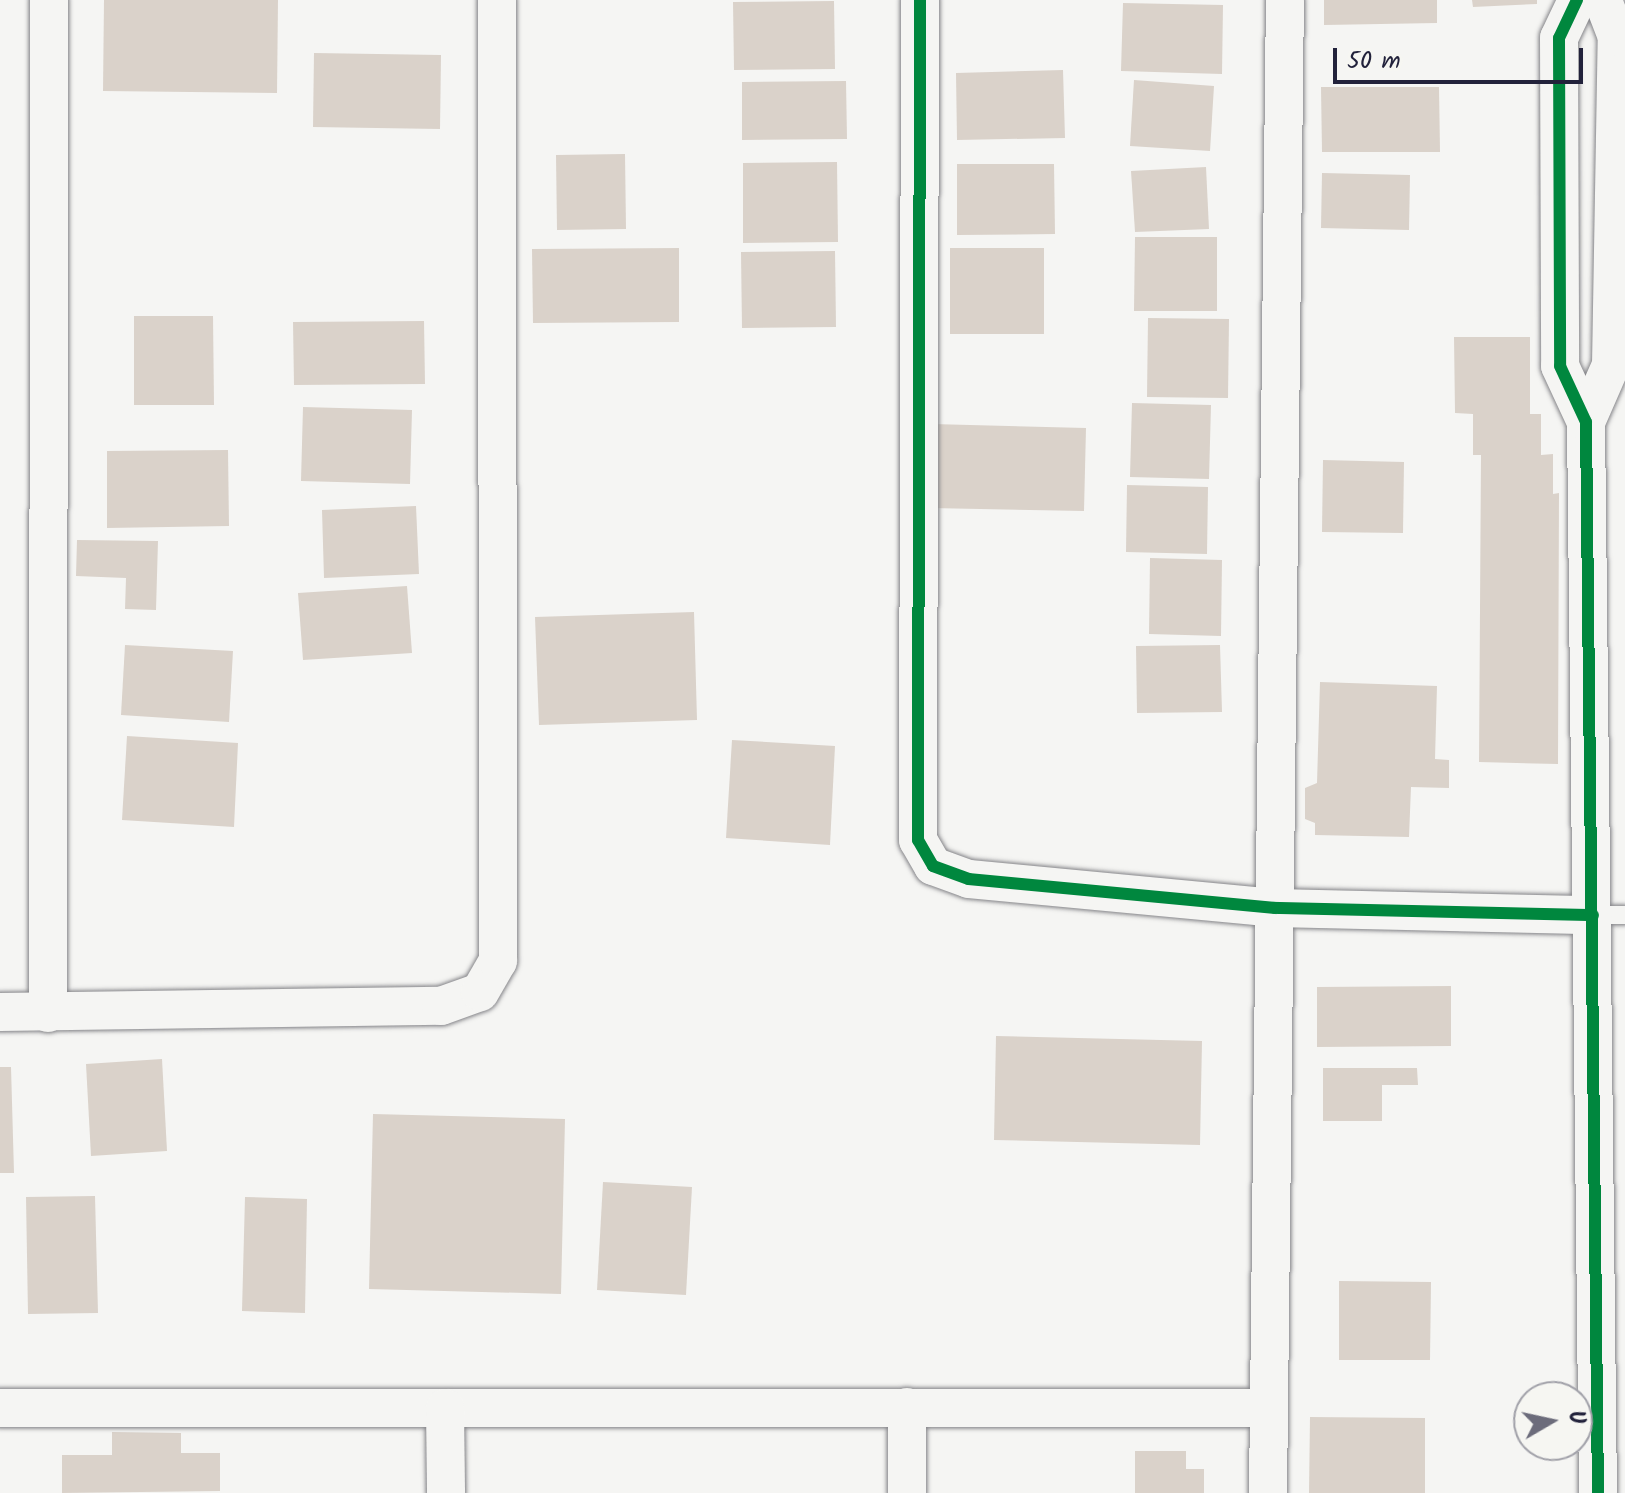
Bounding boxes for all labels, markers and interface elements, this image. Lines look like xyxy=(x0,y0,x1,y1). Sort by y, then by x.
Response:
scale bar xyxy=(1337,32,1587,82)
text: 50 m xyxy=(1347,42,1401,81)
north arrow xyxy=(1513,1381,1593,1461)
text: U xyxy=(1557,1408,1594,1427)

